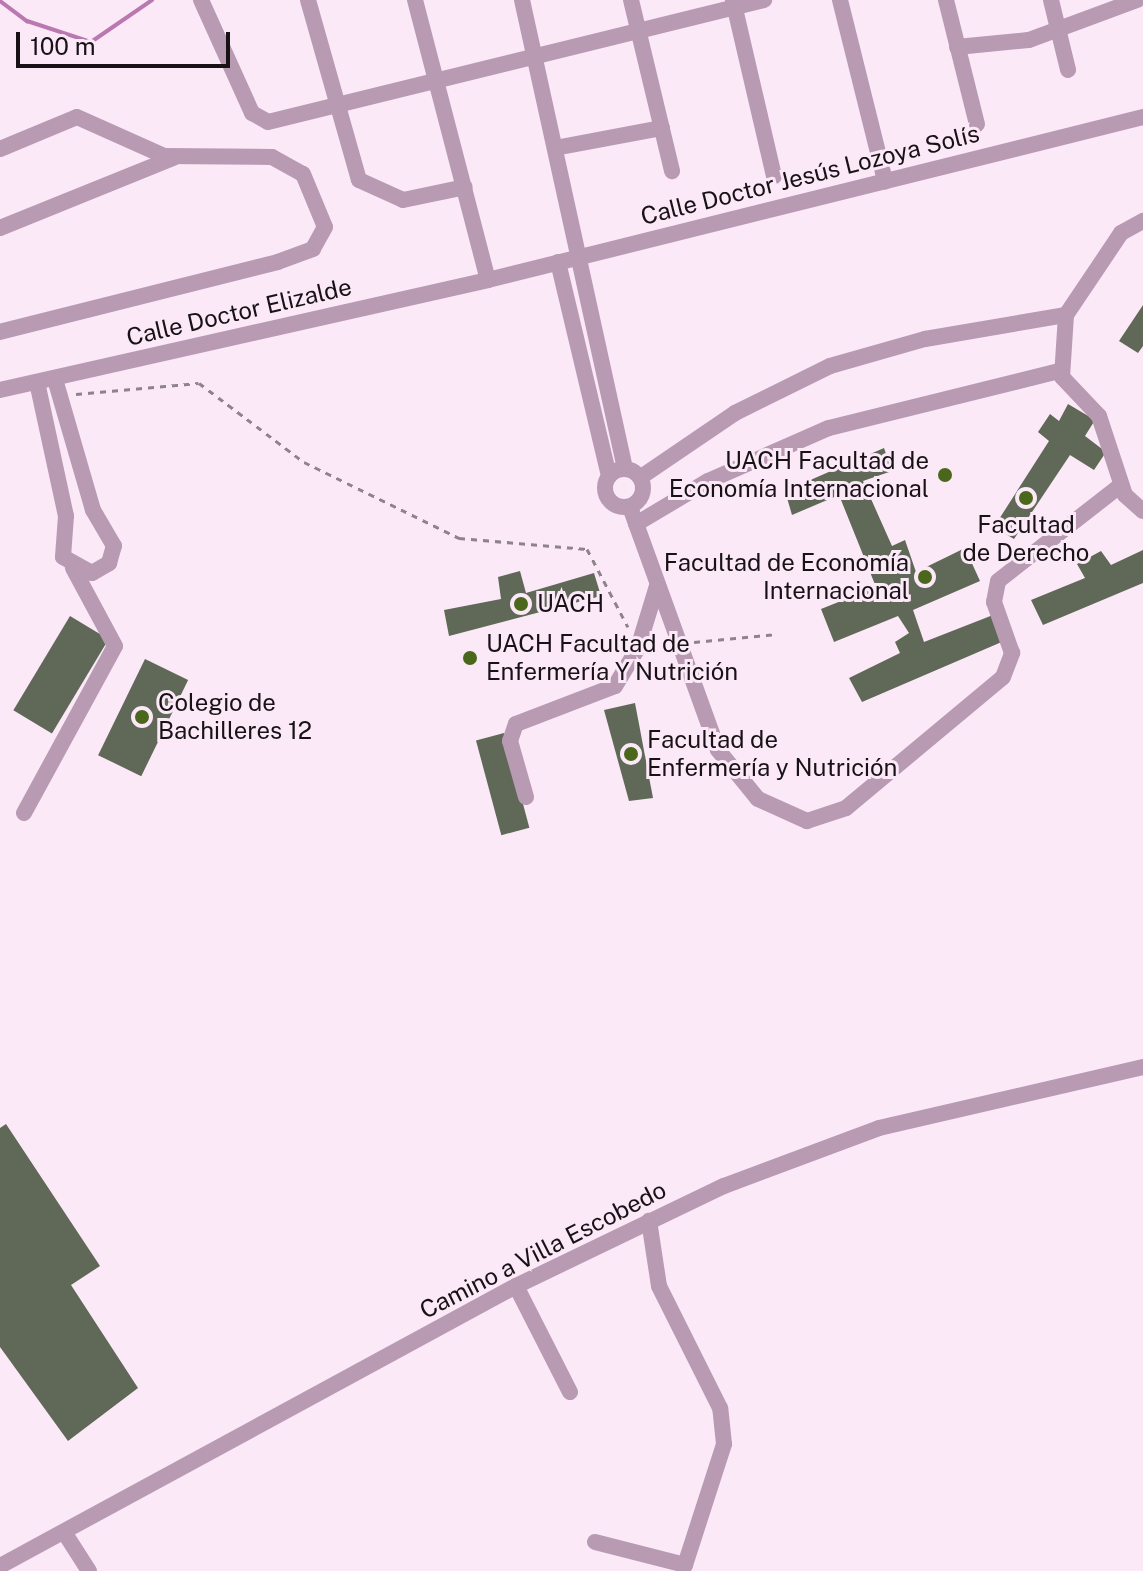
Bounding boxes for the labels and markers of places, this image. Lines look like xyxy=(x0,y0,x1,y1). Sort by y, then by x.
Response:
place label: UACH Facultad de Economía Internacional xyxy=(669,447,929,503)
marker: UACH Facultad de Economía Internacional xyxy=(936,466,954,484)
marker: Facultad de Derecho xyxy=(1017,489,1035,507)
place label: Facultad de Derecho xyxy=(962,511,1090,567)
place label: Facultad de Economía Internacional xyxy=(663,549,909,605)
marker: Facultad de Economía Internacional xyxy=(916,568,934,586)
place label: UACH xyxy=(537,590,604,618)
marker: UACH xyxy=(512,595,530,613)
place label: UACH Facultad de Enfermería Y Nutrición xyxy=(486,630,738,686)
marker: UACH Facultad de Enfermería Y Nutrición xyxy=(461,649,479,667)
place label: Colegio de Bachilleres 12 xyxy=(158,689,312,745)
marker: Colegio de Bachilleres 12 xyxy=(133,708,151,726)
place label: Facultad de Enfermería y Nutrición xyxy=(647,726,898,782)
marker: Facultad de Enfermería y Nutrición xyxy=(622,745,640,763)

